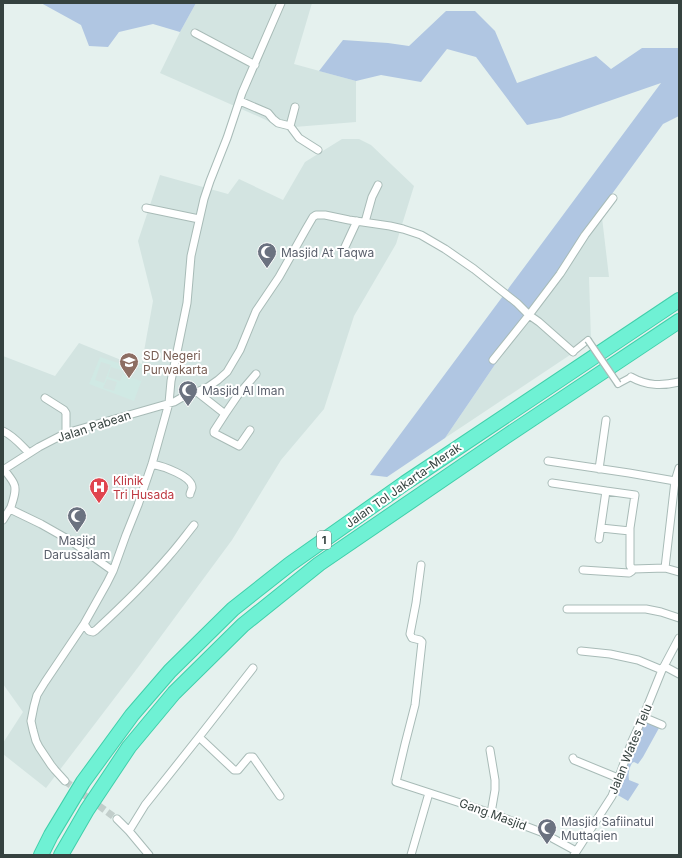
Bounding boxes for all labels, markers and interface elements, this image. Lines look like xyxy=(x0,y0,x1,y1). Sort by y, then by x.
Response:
mosque icon: Masjid At Taqwa xyxy=(256,241,278,269)
place label: Masjid At Taqwa xyxy=(281,245,374,260)
place label: SD Negeri Purwakarta xyxy=(143,348,208,377)
school or university icon: SD Negeri Purwakarta xyxy=(118,351,140,379)
mosque icon: Masjid Al Iman xyxy=(177,379,199,407)
place label: Masjid Al Iman xyxy=(202,383,285,398)
street label: Jalan Pabean xyxy=(55,407,133,445)
street label: Jalan Tol Jakarta–Merak xyxy=(342,439,464,531)
place label: Klinik Tri Husada xyxy=(113,473,174,502)
hospital icon: Klinik Tri Husada xyxy=(88,476,110,504)
mosque icon: Masjid Darussalam xyxy=(66,505,88,533)
road number: 1 xyxy=(317,531,331,549)
place label: Masjid Darussalam xyxy=(44,533,110,562)
street label: Jalan Wates Telu xyxy=(605,702,655,796)
street label: Gang Masjid xyxy=(457,795,529,833)
place label: Masjid Safiinatul Muttaqien xyxy=(561,814,654,843)
mosque icon: Masjid Safiinatul Muttaqien xyxy=(536,817,558,845)

